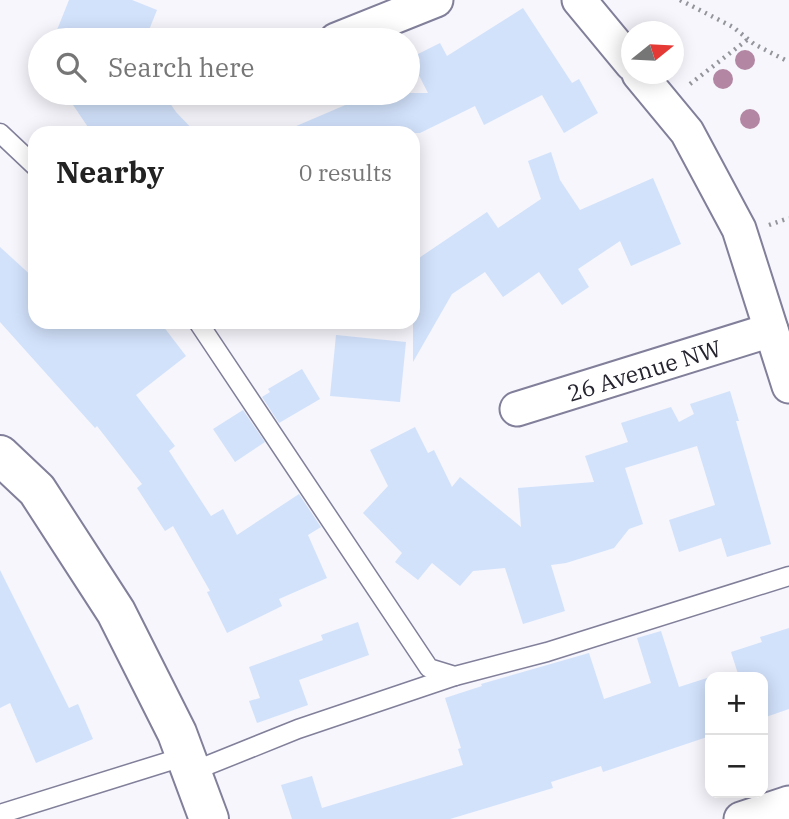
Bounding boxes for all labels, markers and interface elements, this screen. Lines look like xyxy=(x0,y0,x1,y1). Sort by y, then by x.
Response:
north arrow xyxy=(621,21,684,84)
search box xyxy=(28,28,420,105)
icon: search xyxy=(52,48,90,86)
text: Search here xyxy=(108,50,254,84)
text: Nearby xyxy=(56,152,164,191)
text: 0 results xyxy=(299,157,392,187)
street label: 26 Avenue NW xyxy=(563,332,725,408)
map controls xyxy=(705,672,768,798)
button: + xyxy=(705,672,768,735)
button: − xyxy=(705,735,768,798)

